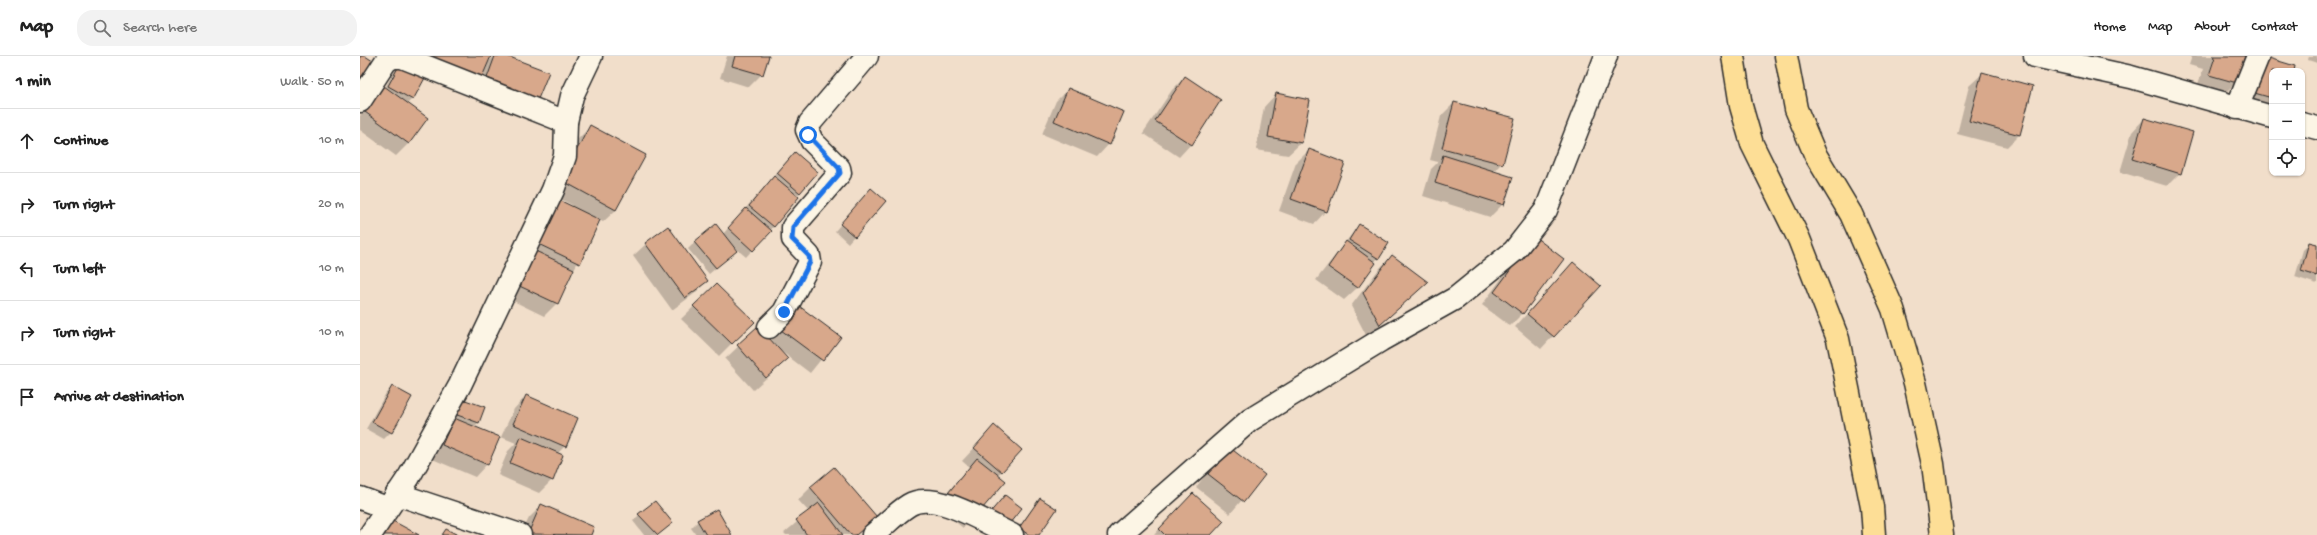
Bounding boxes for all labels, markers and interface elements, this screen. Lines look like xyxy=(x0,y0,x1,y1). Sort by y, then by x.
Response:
search box xyxy=(77,10,357,46)
text: Map xyxy=(20,16,53,39)
icon: search xyxy=(91,17,113,39)
text: Search here xyxy=(123,19,197,37)
text: Home xyxy=(2094,19,2126,36)
text: Map xyxy=(2148,19,2172,36)
text: About xyxy=(2194,19,2230,36)
text: Contact xyxy=(2252,19,2297,36)
map controls xyxy=(2269,68,2305,176)
button: + xyxy=(2269,68,2305,104)
text: 1 min xyxy=(16,72,51,92)
text: Walk · 50 m xyxy=(280,75,344,90)
button: − xyxy=(2269,104,2305,140)
route start xyxy=(799,126,817,144)
icon: ahead xyxy=(16,130,38,152)
text: Continue xyxy=(54,132,108,150)
text: 10 m xyxy=(319,133,344,148)
button: locate xyxy=(2269,140,2305,176)
icon: right xyxy=(16,194,38,216)
text: Turn right xyxy=(54,196,114,214)
text: 20 m xyxy=(318,197,344,212)
icon: left xyxy=(16,258,38,280)
text: Turn left xyxy=(54,260,105,278)
text: 10 m xyxy=(319,261,344,276)
route end xyxy=(775,303,793,321)
icon: right xyxy=(16,322,38,344)
text: Turn right xyxy=(54,324,114,342)
text: 10 m xyxy=(319,325,344,340)
icon: arrive xyxy=(16,386,38,408)
text: Arrive at destination xyxy=(54,388,184,406)

